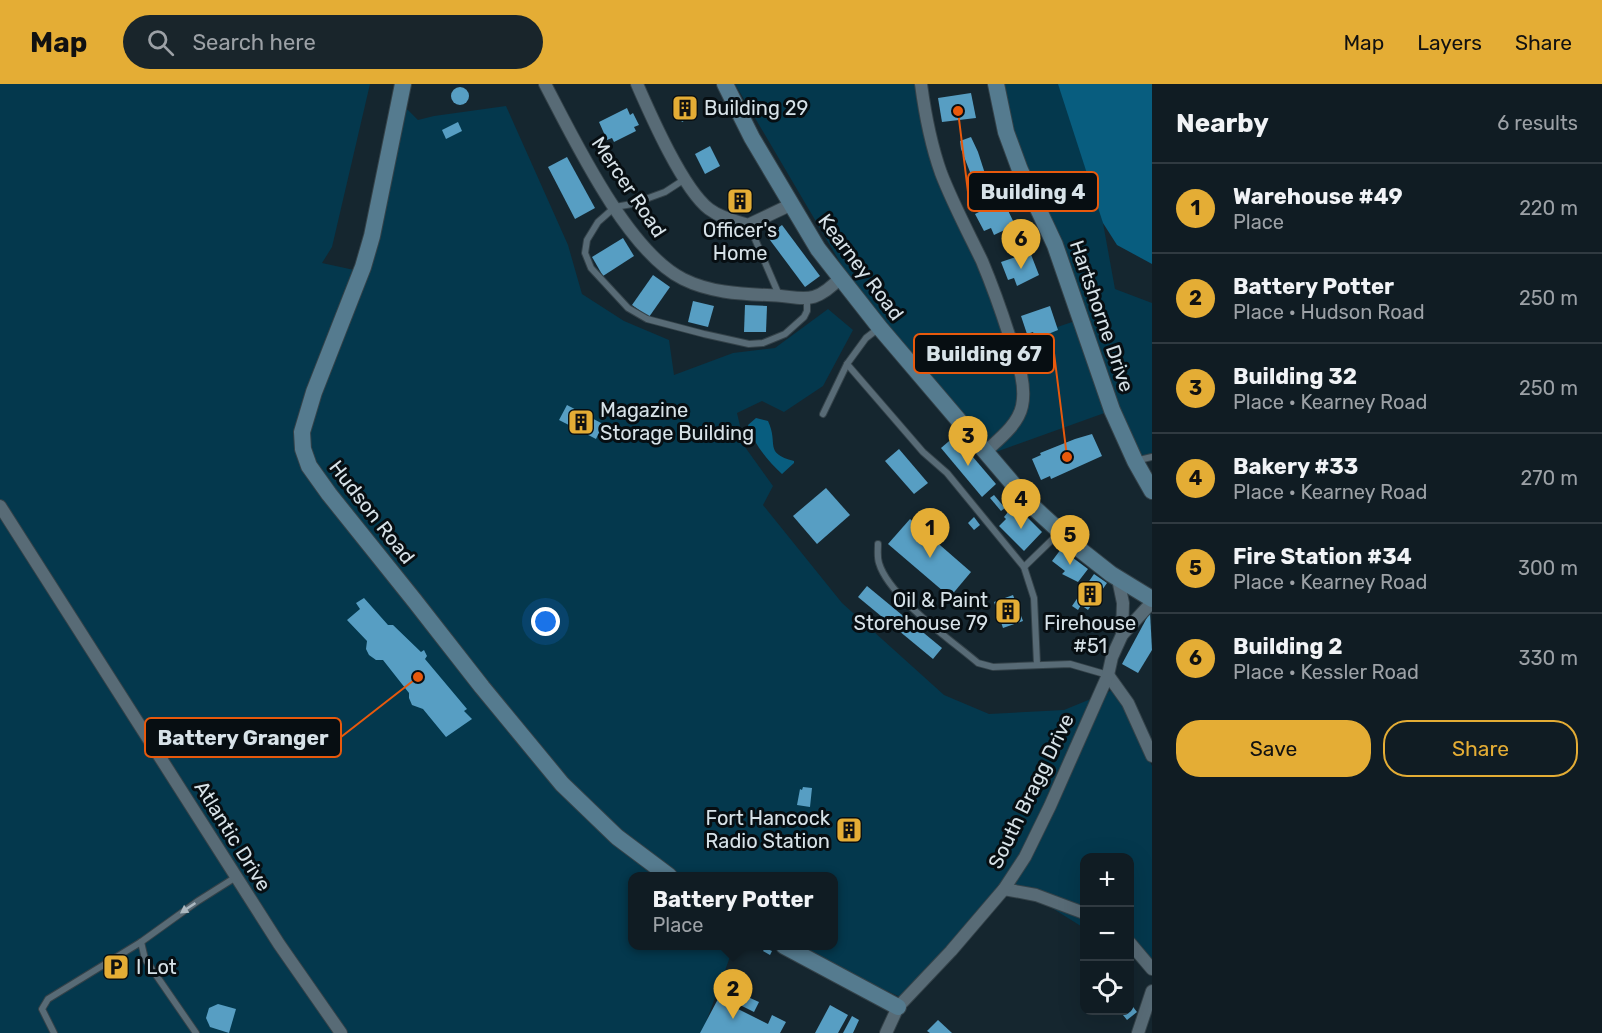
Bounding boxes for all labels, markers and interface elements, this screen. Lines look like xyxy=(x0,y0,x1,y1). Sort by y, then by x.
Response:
search box xyxy=(123,15,543,69)
text: Map xyxy=(30,26,87,59)
icon: search xyxy=(144,26,177,59)
text: Search here xyxy=(192,29,316,56)
text: Map xyxy=(1343,30,1384,55)
text: Layers xyxy=(1417,30,1482,55)
text: Share xyxy=(1515,30,1572,55)
building icon: Building 29 xyxy=(670,93,700,123)
place label: Building 29 xyxy=(704,96,808,120)
text: Nearby xyxy=(1176,108,1269,139)
text: 6 results xyxy=(1497,111,1578,135)
street label: Mercer Road xyxy=(587,132,671,242)
callout: Building 4 xyxy=(968,172,1098,211)
text: Building 4 xyxy=(980,179,1086,204)
text: Warehouse #49 xyxy=(1233,183,1403,210)
building icon: Officer's Home xyxy=(725,186,755,216)
text: 1 xyxy=(1191,196,1200,220)
text: 220 m xyxy=(1519,196,1578,220)
street label: Kearney Road xyxy=(813,209,909,325)
text: Place xyxy=(1233,210,1284,234)
place label: Officer's Home xyxy=(703,218,777,265)
pin: 6 xyxy=(1002,220,1040,269)
street label: Hartshorne Drive xyxy=(1065,237,1139,395)
text: Battery Potter xyxy=(1233,273,1394,300)
text: 2 xyxy=(1189,286,1202,310)
text: 250 m xyxy=(1519,286,1578,310)
text: Place · Hudson Road xyxy=(1233,300,1425,324)
callout: Building 67 xyxy=(914,334,1054,373)
text: Building 67 xyxy=(926,341,1042,366)
text: Building 32 xyxy=(1233,363,1357,390)
text: 3 xyxy=(1189,376,1202,400)
text: 250 m xyxy=(1519,376,1578,400)
text: Place · Kearney Road xyxy=(1233,390,1427,414)
place label: Magazine Storage Building xyxy=(600,398,754,445)
building icon: Magazine Storage Building xyxy=(566,407,596,437)
pin: 3 xyxy=(948,416,988,466)
text: Bakery #33 xyxy=(1233,453,1358,480)
street label: Hudson Road xyxy=(324,456,420,568)
text: 4 xyxy=(1189,466,1202,490)
text: 270 m xyxy=(1521,466,1578,490)
pin: 4 xyxy=(1002,480,1040,529)
text: Place · Kearney Road xyxy=(1233,480,1427,504)
pin: 1 xyxy=(910,508,950,558)
pin: 5 xyxy=(1050,516,1090,565)
text: Fire Station #34 xyxy=(1233,543,1412,570)
text: 5 xyxy=(1189,556,1202,580)
text: 300 m xyxy=(1518,556,1578,580)
text: Place · Kearney Road xyxy=(1233,570,1427,594)
building icon: Firehouse #51 xyxy=(1075,579,1105,609)
place label: Oil & Paint Storehouse 79 xyxy=(854,588,988,635)
building icon: Oil & Paint Storehouse 79 xyxy=(993,596,1023,626)
your location xyxy=(531,607,560,636)
place label: Firehouse #51 xyxy=(1044,611,1136,658)
text: Building 2 xyxy=(1233,633,1342,660)
text: 6 xyxy=(1189,646,1202,670)
text: 330 m xyxy=(1519,646,1578,670)
text: Place · Kessler Road xyxy=(1233,660,1419,684)
street label: South Bragg Drive xyxy=(983,710,1079,872)
callout: Battery Granger xyxy=(145,718,341,757)
button: Save xyxy=(1176,720,1371,777)
button: Share xyxy=(1383,720,1578,777)
text: Battery Granger xyxy=(158,725,329,750)
street label: Atlantic Drive xyxy=(190,777,276,895)
place label: Fort Hancock Radio Station xyxy=(705,806,831,853)
building icon: Fort Hancock Radio Station xyxy=(834,815,864,845)
map controls xyxy=(1080,853,1134,1015)
button: + xyxy=(1080,853,1134,907)
popup xyxy=(628,872,838,950)
text: Battery Potter xyxy=(653,886,813,913)
one-way arrow xyxy=(180,902,196,914)
button: − xyxy=(1080,907,1134,961)
text: Place xyxy=(653,913,703,937)
parking icon: I Lot xyxy=(101,952,131,982)
place label: I Lot xyxy=(136,955,177,979)
button: locate xyxy=(1080,961,1134,1015)
pin: 2 xyxy=(714,970,752,1019)

